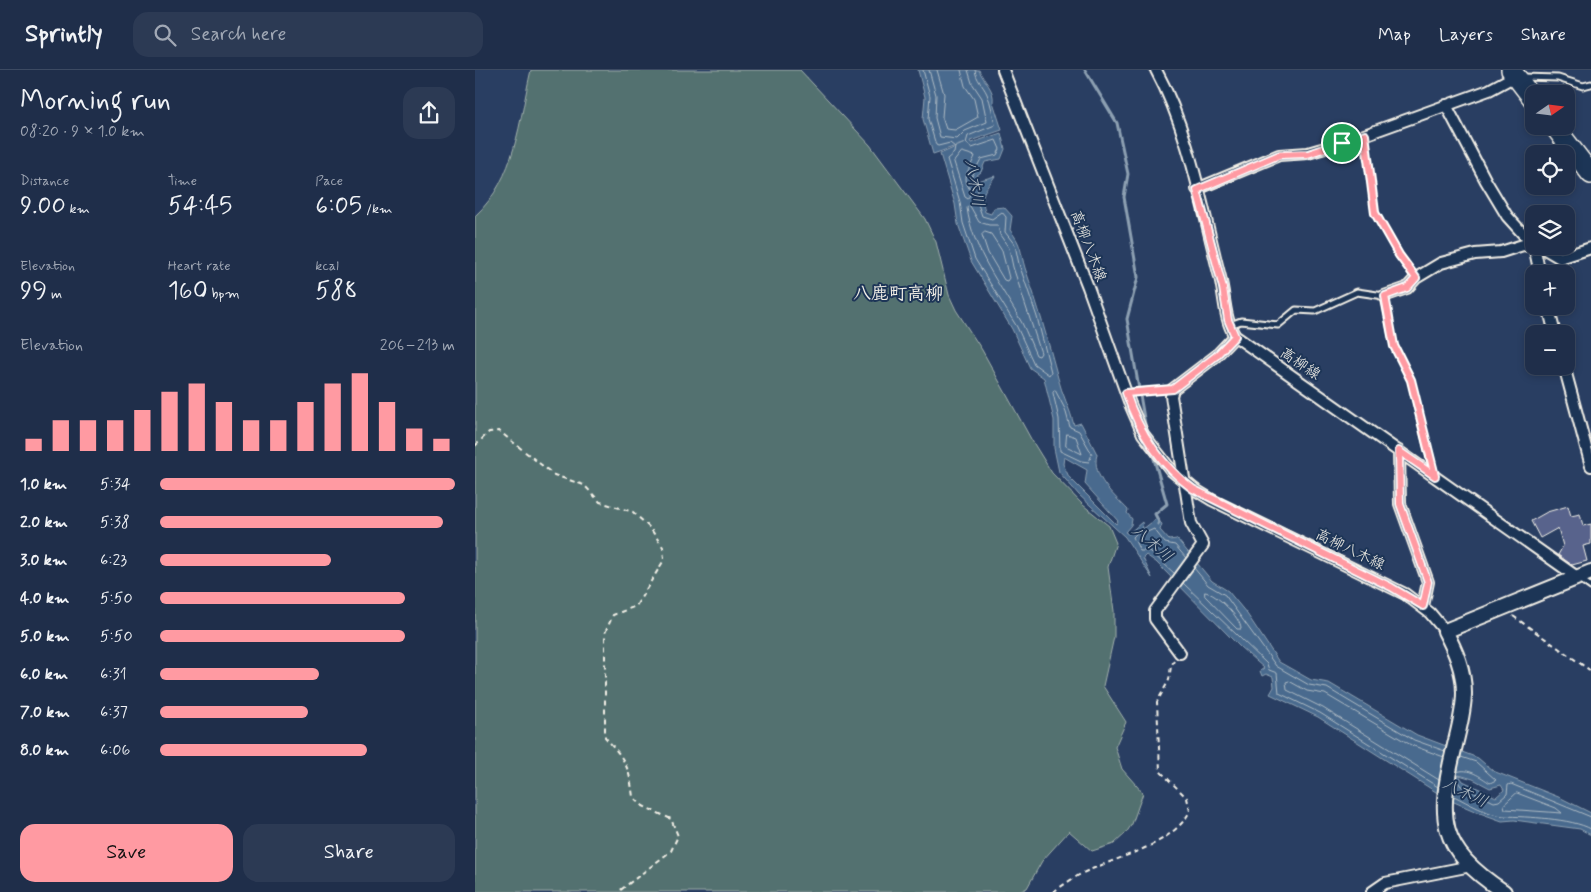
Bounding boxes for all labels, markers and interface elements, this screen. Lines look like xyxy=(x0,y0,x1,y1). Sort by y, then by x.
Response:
search box xyxy=(133,12,483,57)
text: Sprintly xyxy=(25,19,103,50)
icon: search xyxy=(151,21,179,49)
text: Search here xyxy=(191,22,286,47)
text: Map xyxy=(1378,23,1411,47)
text: Layers xyxy=(1439,23,1493,47)
text: Share xyxy=(1521,23,1566,47)
text: Morning run xyxy=(20,83,171,120)
north arrow xyxy=(1525,85,1575,135)
map controls xyxy=(1525,85,1575,375)
button: share xyxy=(403,87,455,139)
text: 08:20 · 9 × 1.0 km xyxy=(20,121,145,142)
pin xyxy=(1321,122,1363,164)
icon: arrive xyxy=(1328,129,1356,157)
button: locate xyxy=(1525,145,1575,195)
water label: 八木川 xyxy=(959,158,989,208)
text: Distance xyxy=(20,172,69,190)
text: Time xyxy=(168,172,197,190)
text: Pace xyxy=(315,172,343,190)
text: 9.00 xyxy=(20,190,66,223)
text: 54:45 xyxy=(168,190,232,223)
text: 6:05 xyxy=(315,190,362,223)
text: km xyxy=(66,200,90,218)
text: /km xyxy=(362,200,392,218)
button: layers xyxy=(1525,205,1575,255)
street label: 高柳八木線 xyxy=(1065,207,1111,285)
text: Elevation xyxy=(20,257,75,275)
text: Heart rate xyxy=(168,257,231,275)
text: kcal xyxy=(315,257,339,275)
button: + xyxy=(1525,265,1575,315)
text: 99 xyxy=(20,275,47,308)
text: 160 xyxy=(168,275,208,308)
text: 588 xyxy=(315,275,358,308)
district label: 八鹿町高柳 xyxy=(853,282,943,306)
text: m xyxy=(47,285,62,303)
text: bpm xyxy=(208,285,240,303)
button: − xyxy=(1525,325,1575,375)
text: Elevation xyxy=(20,335,83,356)
text: 206–213 m xyxy=(380,335,455,356)
street label: 高柳線 xyxy=(1276,343,1324,385)
text: 1.0 km xyxy=(20,474,67,495)
text: 5:34 xyxy=(100,474,131,495)
text: 2.0 km xyxy=(20,512,68,533)
text: 5:38 xyxy=(100,512,130,533)
water label: 八木川 xyxy=(1127,521,1177,567)
street label: 高柳八木線 xyxy=(1312,525,1388,575)
text: 3.0 km xyxy=(20,550,67,571)
text: 6:23 xyxy=(100,550,127,571)
text: 4.0 km xyxy=(20,588,69,609)
text: 5:50 xyxy=(100,588,133,609)
text: 5.0 km xyxy=(20,626,70,647)
text: 5:50 xyxy=(100,626,133,647)
text: 6.0 km xyxy=(20,664,68,685)
text: 6:31 xyxy=(100,664,127,685)
text: 7.0 km xyxy=(20,702,70,723)
text: 6:37 xyxy=(100,702,128,723)
text: 8.0 km xyxy=(20,740,69,761)
text: 6:06 xyxy=(100,740,130,761)
water label: 八木川 xyxy=(1439,773,1491,813)
button: Save xyxy=(20,824,233,882)
button: Share xyxy=(243,824,455,882)

